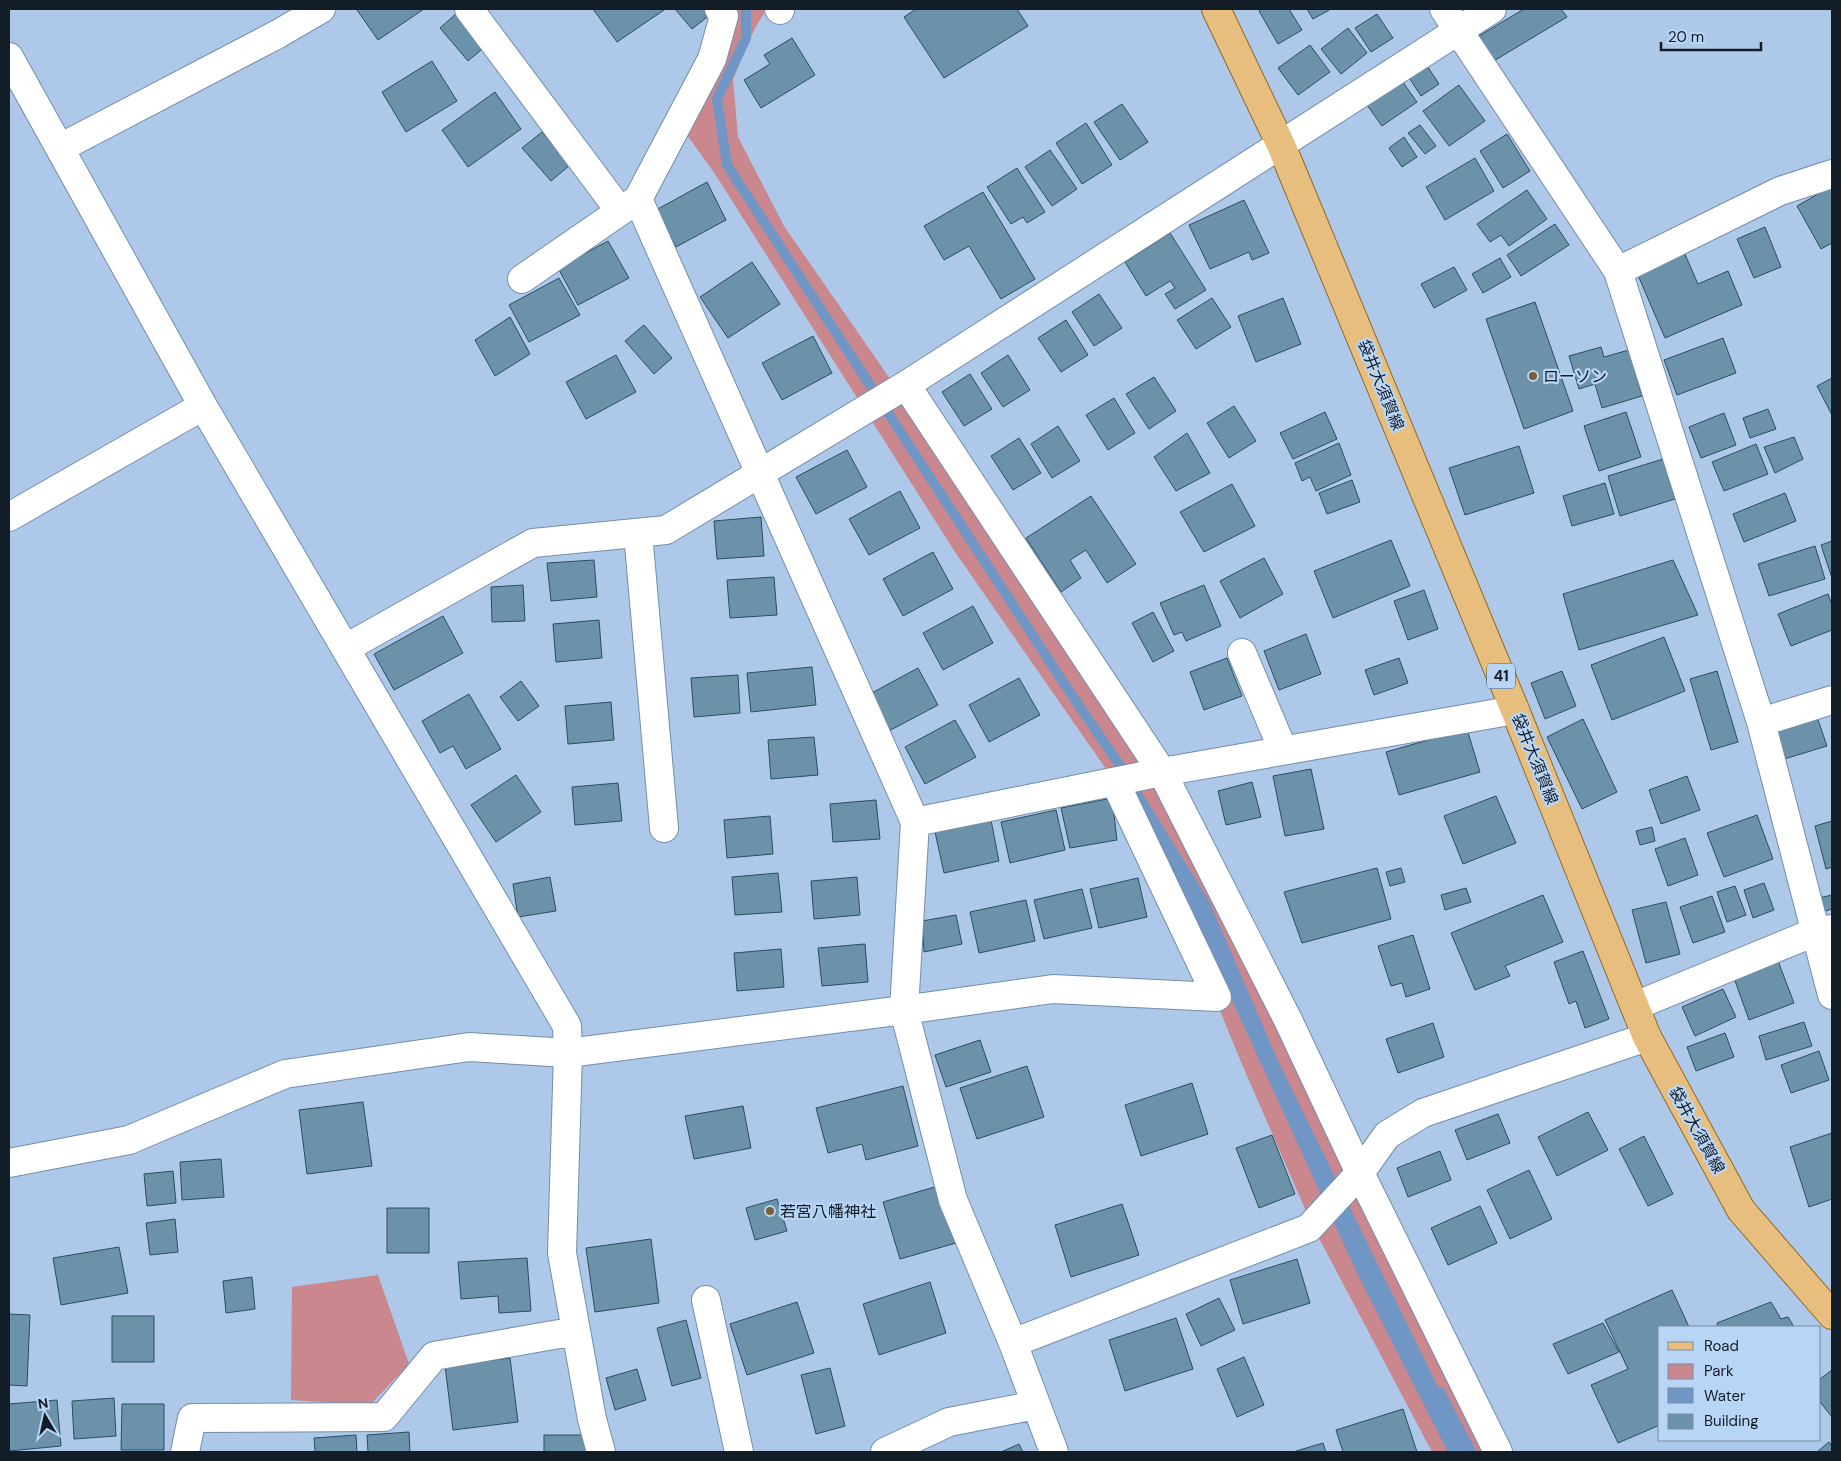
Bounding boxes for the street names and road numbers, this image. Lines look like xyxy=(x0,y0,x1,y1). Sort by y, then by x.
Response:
street label: 袋井大須賀線 xyxy=(1353,337,1409,433)
road number: 41 xyxy=(1487,664,1515,688)
street label: 袋井大須賀線 xyxy=(1507,711,1563,807)
street label: 袋井大須賀線 xyxy=(1665,1083,1729,1177)

